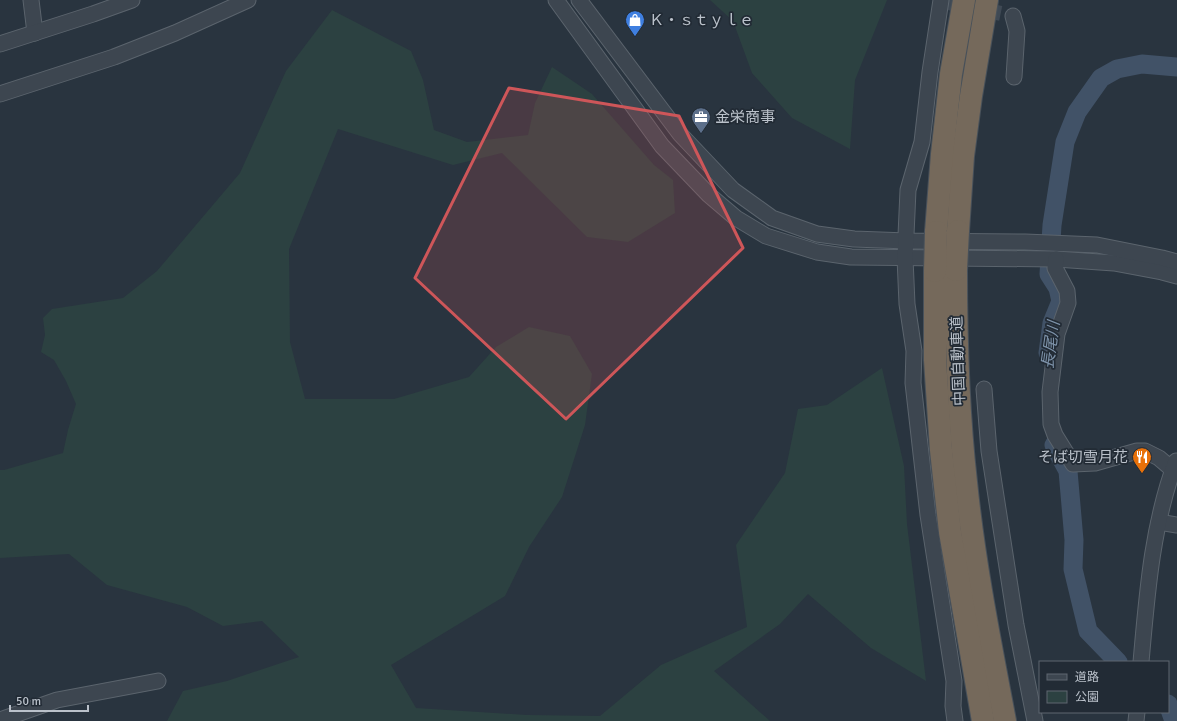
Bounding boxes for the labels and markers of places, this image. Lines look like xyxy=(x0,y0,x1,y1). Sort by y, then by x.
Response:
shop icon: Ｋ・ｓｔｙｌｅ xyxy=(624,9,646,37)
place label: Ｋ・ｓｔｙｌｅ xyxy=(649,11,754,29)
office icon: 金栄商事 xyxy=(690,106,712,134)
place label: 金栄商事 xyxy=(715,108,775,126)
restaurant icon: そば切雪月花 xyxy=(1131,446,1153,474)
place label: そば切雪月花 xyxy=(1038,448,1128,466)

